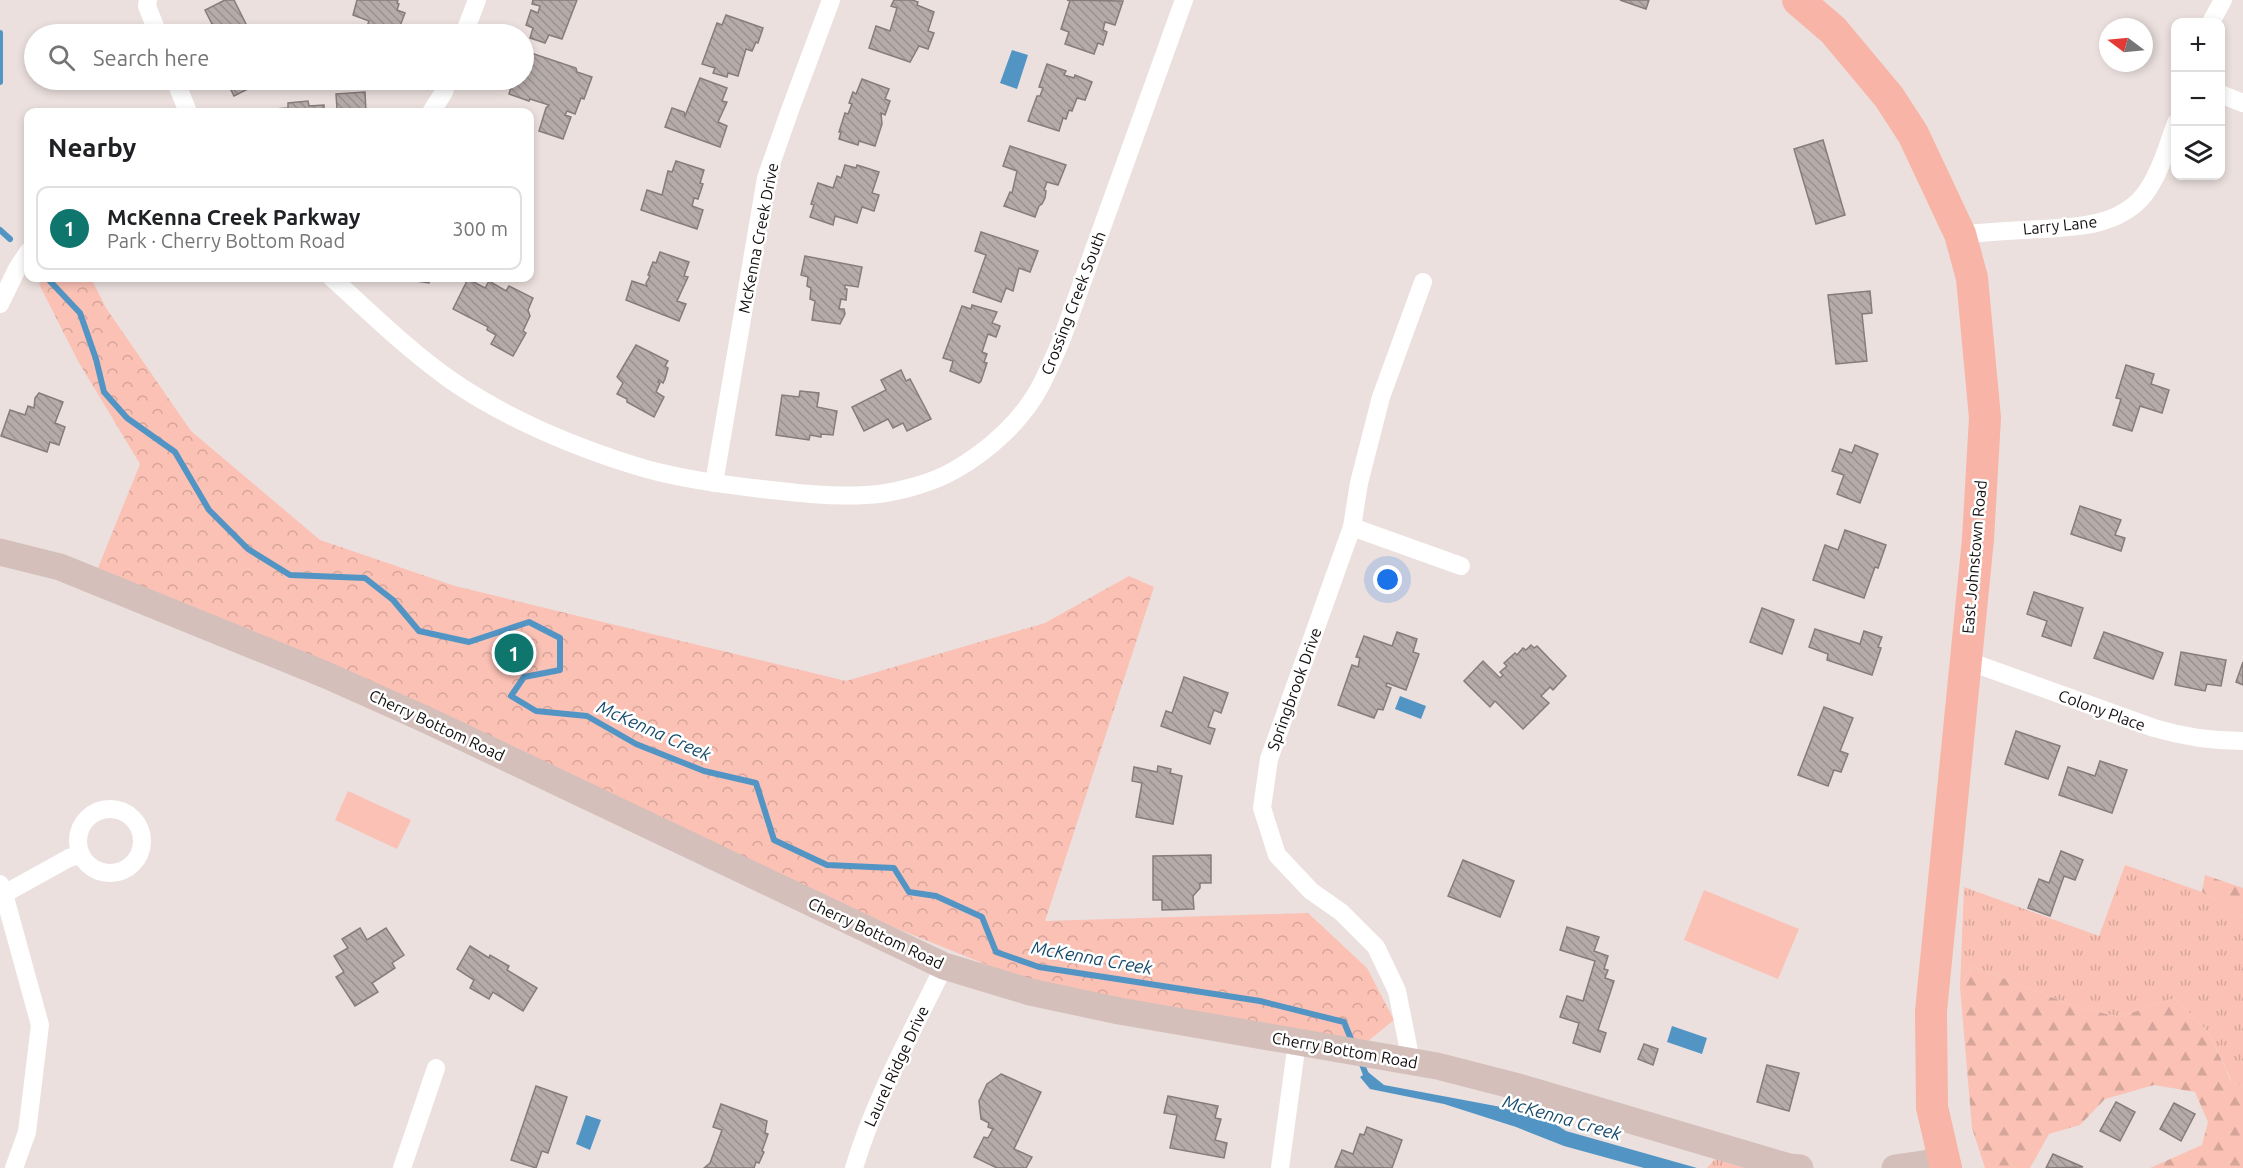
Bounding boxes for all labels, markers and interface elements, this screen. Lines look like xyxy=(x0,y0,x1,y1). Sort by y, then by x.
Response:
north arrow xyxy=(2099,18,2153,72)
map controls xyxy=(2171,18,2225,180)
button: + xyxy=(2171,18,2225,72)
search box xyxy=(24,24,534,90)
icon: search xyxy=(45,41,78,74)
text: Search here xyxy=(93,45,209,70)
button: − xyxy=(2171,72,2225,126)
button: layers xyxy=(2171,126,2225,180)
text: Nearby xyxy=(48,133,136,162)
street label: McKenna Creek Drive xyxy=(735,161,781,315)
text: McKenna Creek Parkway xyxy=(107,204,360,229)
street label: Larry Lane xyxy=(2022,212,2098,238)
text: 1 xyxy=(64,217,75,240)
text: 300 m xyxy=(452,217,508,240)
text: Park · Cherry Bottom Road xyxy=(107,229,345,252)
street label: Crossing Creek South xyxy=(1037,229,1109,377)
street label: East Johnstown Road xyxy=(1958,479,1990,635)
your location xyxy=(1373,565,1402,594)
street label: Springbrook Drive xyxy=(1263,625,1325,753)
pin: 1 xyxy=(494,630,534,676)
street label: Cherry Bottom Road xyxy=(366,686,508,764)
street label: Colony Place xyxy=(2056,686,2148,734)
water label: McKenna Creek xyxy=(594,696,715,764)
street label: Cherry Bottom Road xyxy=(805,894,947,972)
water label: McKenna Creek xyxy=(1030,937,1155,978)
street label: Laurel Ridge Drive xyxy=(860,1003,932,1129)
street label: Cherry Bottom Road xyxy=(1271,1028,1419,1072)
water label: McKenna Creek xyxy=(1501,1091,1625,1144)

